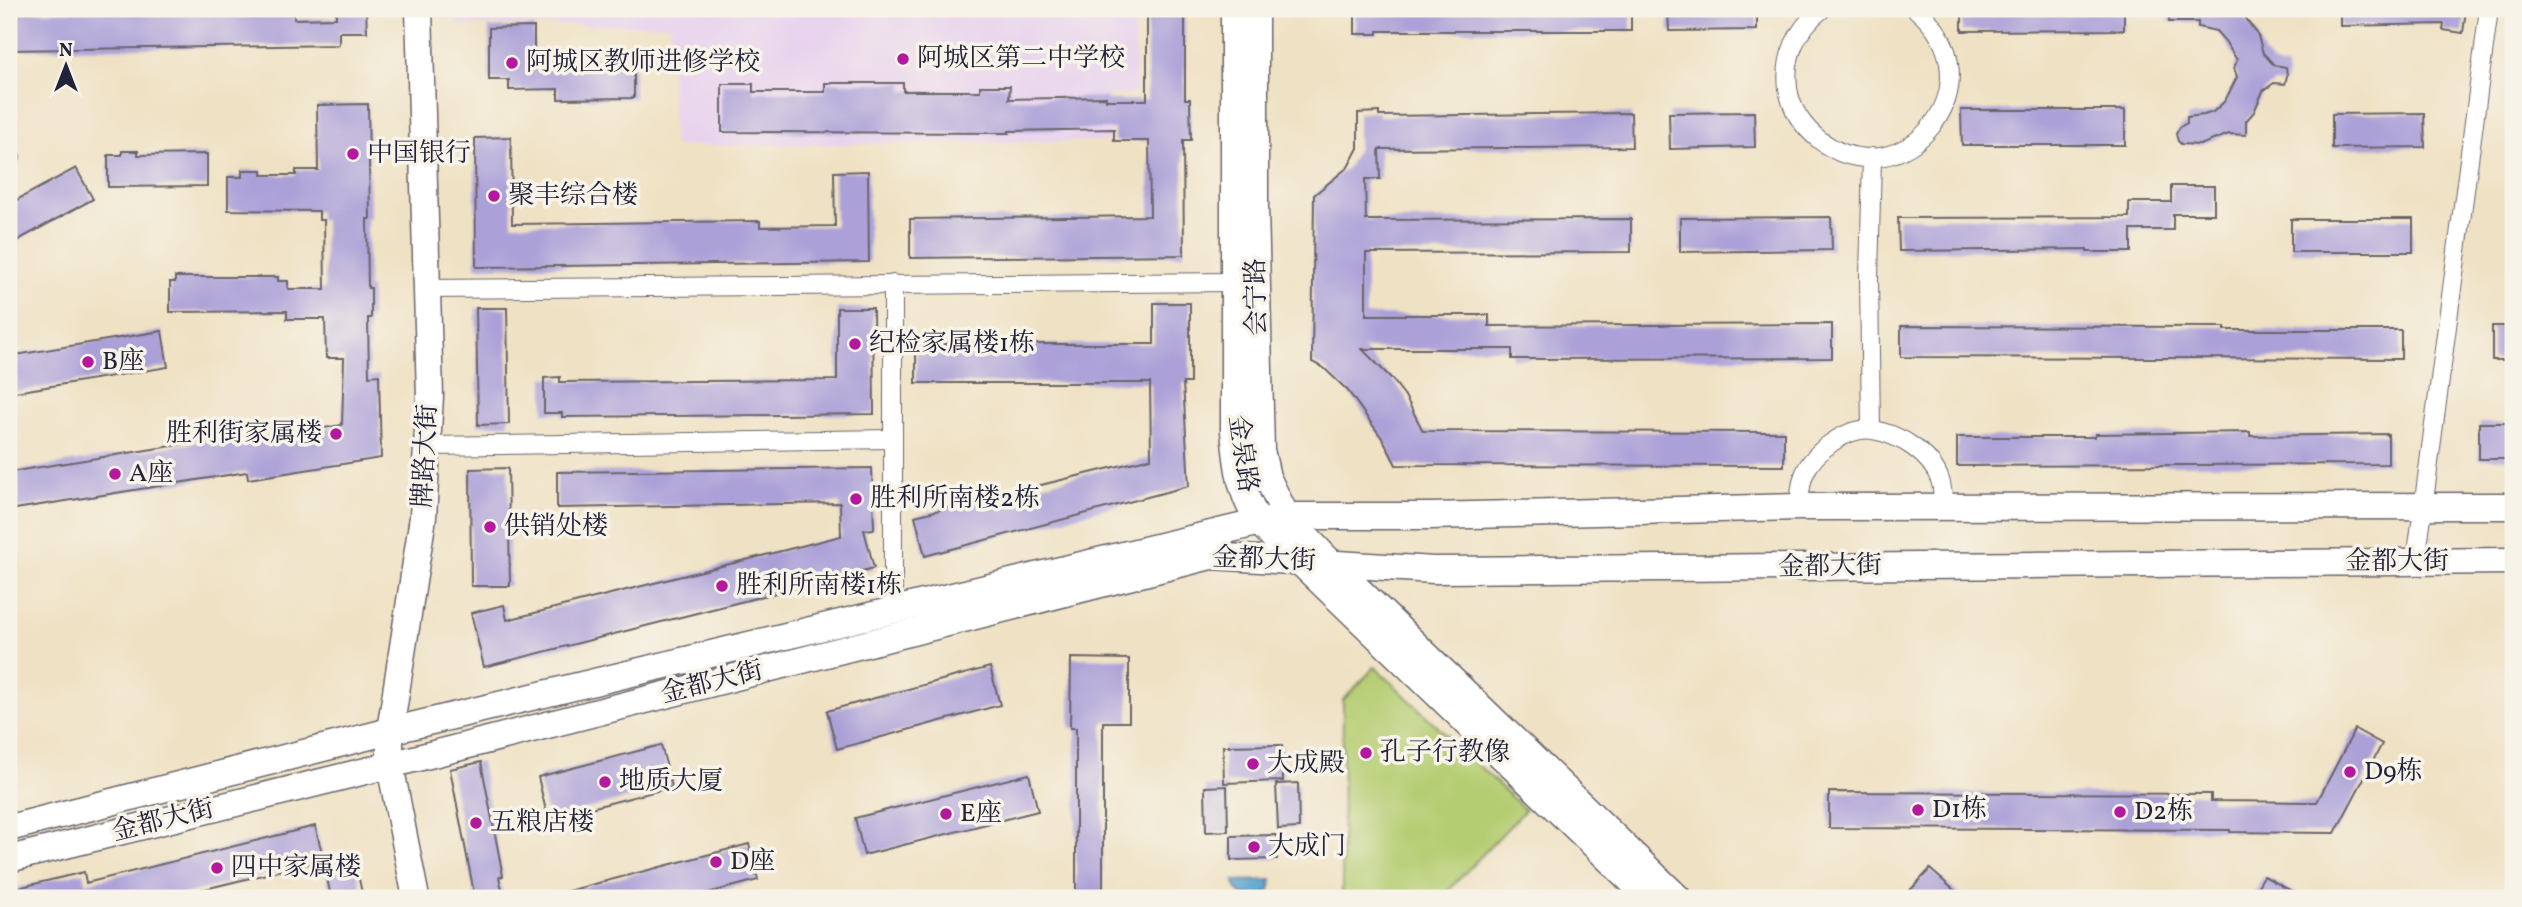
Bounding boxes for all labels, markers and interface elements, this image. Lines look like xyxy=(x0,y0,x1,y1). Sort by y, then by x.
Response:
north arrow xyxy=(32,32,102,102)
text: N xyxy=(59,38,73,64)
place label: 阿城区第二中学校 xyxy=(917,41,1125,77)
place label: 阿城区教师进修学校 xyxy=(526,45,760,81)
marker: 阿城区第二中学校 xyxy=(895,51,911,67)
marker: 阿城区教师进修学校 xyxy=(504,55,520,71)
place label: 中国银行 xyxy=(367,136,471,172)
marker: 中国银行 xyxy=(345,146,361,162)
place label: 聚丰综合楼 xyxy=(508,178,638,214)
marker: 聚丰综合楼 xyxy=(486,188,502,204)
street label: 会宁路 xyxy=(1238,258,1276,336)
place label: 纪检家属楼1栋 xyxy=(869,326,1035,362)
marker: 纪检家属楼1栋 xyxy=(847,336,863,352)
place label: B座 xyxy=(102,344,144,380)
marker: B座 xyxy=(80,354,96,370)
street label: 牌路大街 xyxy=(405,403,447,509)
street label: 金泉路 xyxy=(1219,413,1265,495)
place label: 胜利街家属楼 xyxy=(166,416,322,452)
marker: 胜利街家属楼 xyxy=(328,426,344,442)
place label: A座 xyxy=(129,456,173,492)
marker: A座 xyxy=(107,466,123,482)
place label: 胜利所南楼2栋 xyxy=(870,481,1040,517)
marker: 胜利所南楼2栋 xyxy=(848,491,864,507)
place label: 供销处楼 xyxy=(504,509,608,545)
marker: 供销处楼 xyxy=(482,519,498,535)
street label: 金都大街 xyxy=(1211,540,1317,580)
street label: 金都大街 xyxy=(2345,544,2449,580)
street label: 金都大街 xyxy=(1778,548,1882,586)
place label: 胜利所南楼1栋 xyxy=(736,568,902,604)
marker: 胜利所南楼1栋 xyxy=(714,578,730,594)
street label: 金都大街 xyxy=(657,653,767,713)
place label: 孔子行教像 xyxy=(1380,735,1510,771)
marker: 孔子行教像 xyxy=(1358,745,1374,761)
place label: 大成殿 xyxy=(1267,746,1345,782)
place label: D9栋 xyxy=(2364,754,2422,790)
marker: 大成殿 xyxy=(1245,756,1261,772)
place label: 地质大厦 xyxy=(619,764,723,800)
marker: D9栋 xyxy=(2342,764,2358,780)
marker: 地质大厦 xyxy=(597,774,613,790)
street label: 金都大街 xyxy=(108,791,218,851)
place label: D1栋 xyxy=(1932,792,1987,828)
place label: D2栋 xyxy=(2134,794,2193,830)
place label: E座 xyxy=(960,796,1002,832)
marker: D1栋 xyxy=(1910,802,1926,818)
marker: D2栋 xyxy=(2112,804,2128,820)
place label: 五粮店楼 xyxy=(490,805,594,841)
marker: E座 xyxy=(938,806,954,822)
marker: 五粮店楼 xyxy=(468,815,484,831)
place label: 大成门 xyxy=(1268,829,1346,865)
marker: 大成门 xyxy=(1246,839,1262,855)
place label: D座 xyxy=(730,844,775,880)
place label: 四中家属楼 xyxy=(231,850,361,886)
marker: D座 xyxy=(708,854,724,870)
marker: 四中家属楼 xyxy=(209,860,225,876)

